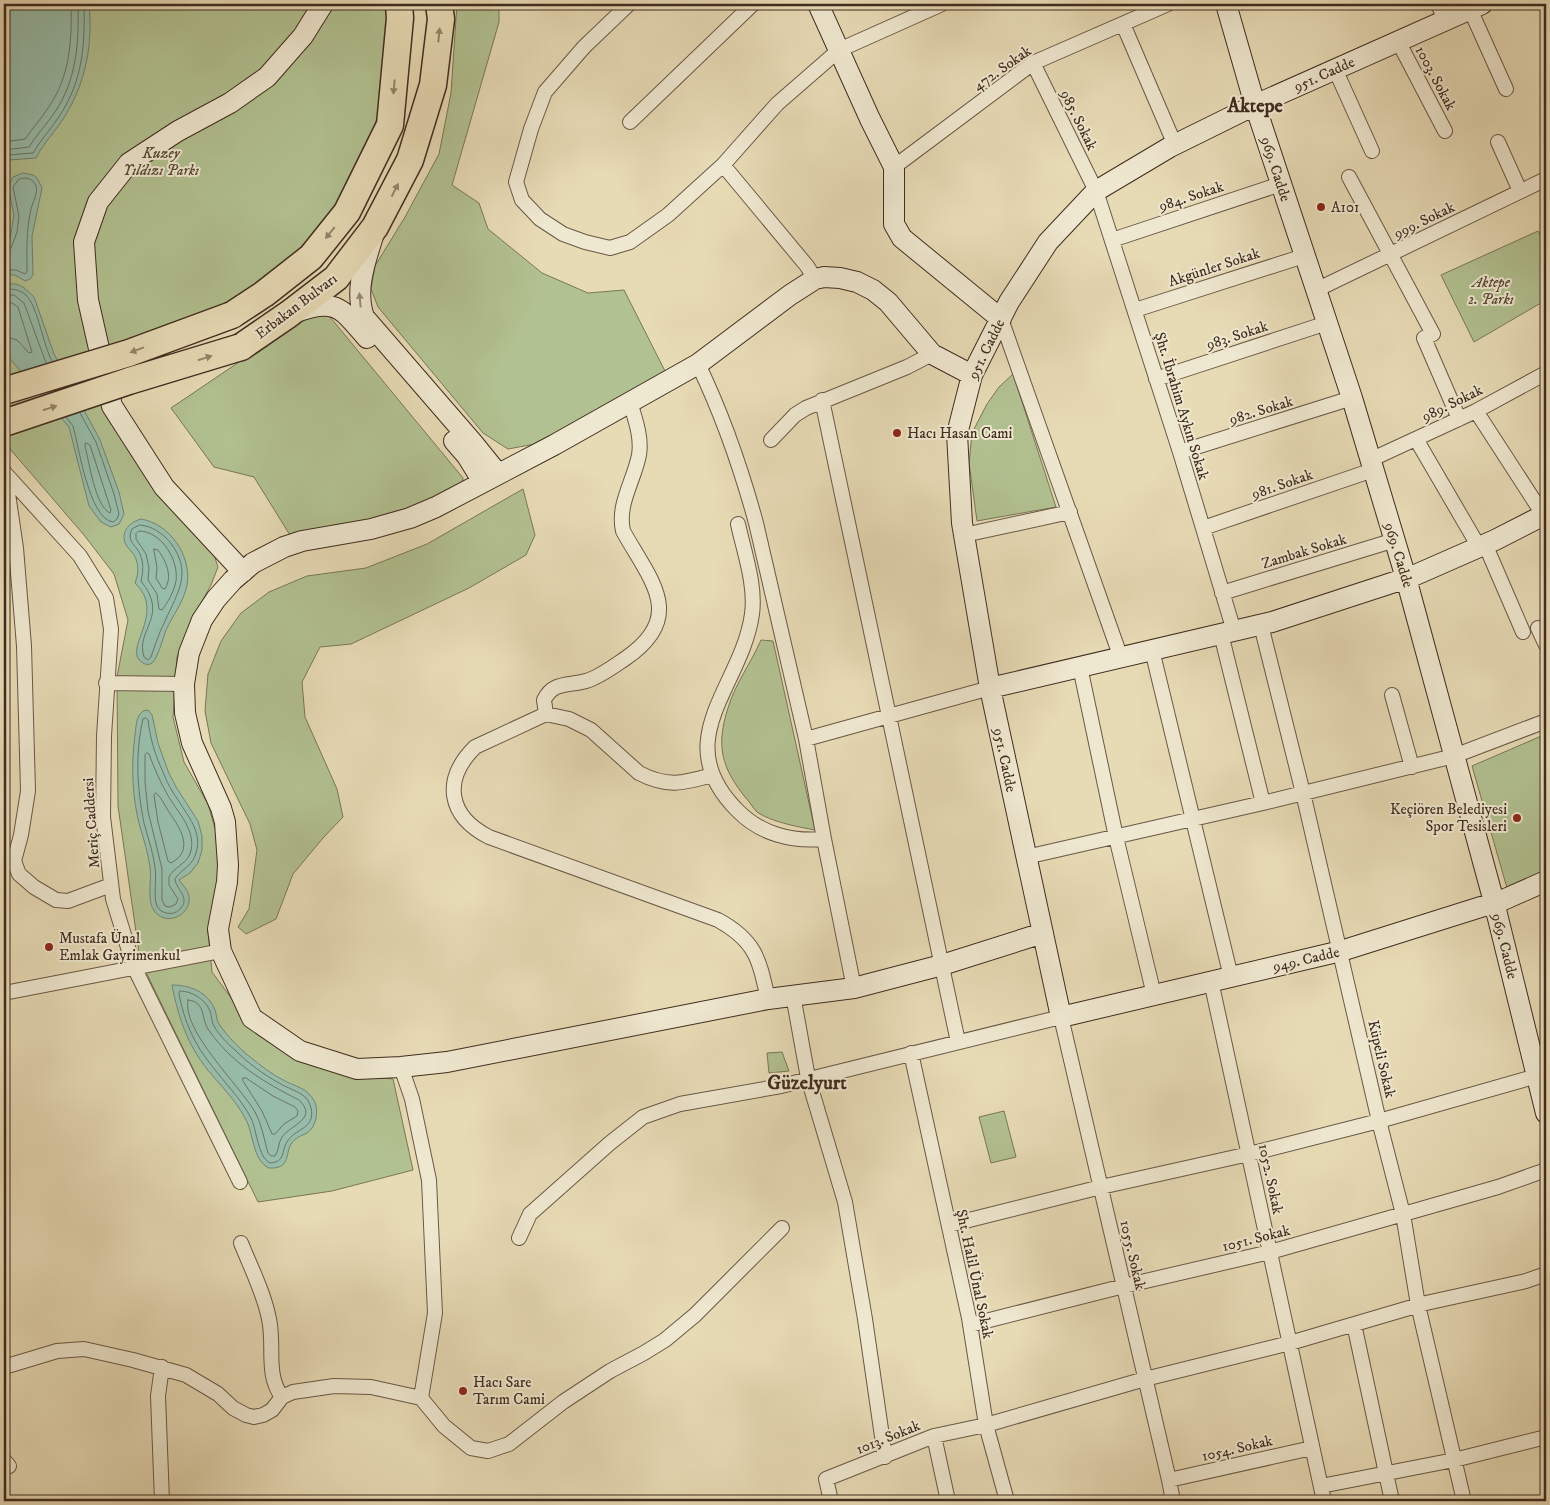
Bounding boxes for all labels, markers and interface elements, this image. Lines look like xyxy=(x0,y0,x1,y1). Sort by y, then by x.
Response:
one-way arrow xyxy=(435,26,443,42)
street label: 472. Sokak xyxy=(969,41,1036,95)
street label: 1003. Sokak xyxy=(1411,43,1461,114)
street label: 951. Cadde xyxy=(1290,53,1358,97)
one-way arrow xyxy=(389,79,397,95)
street label: 985. Sokak xyxy=(1055,86,1102,154)
district label: Aktepe xyxy=(1226,94,1283,119)
street label: 969. Cadde xyxy=(1256,133,1295,204)
park label: Kuzey Yıldızı Parkı xyxy=(123,144,199,180)
street label: 984. Sokak xyxy=(1155,177,1227,216)
one-way arrow xyxy=(391,182,399,197)
street label: 999. Sokak xyxy=(1390,197,1458,244)
place label: A101 xyxy=(1331,198,1360,217)
marker: A101 xyxy=(1315,201,1327,213)
one-way arrow xyxy=(324,226,335,239)
street label: Akgünler Sokak xyxy=(1166,244,1263,291)
street label: Erbakan Bulvarı xyxy=(251,269,341,343)
park label: Aktepe 2. Parkı xyxy=(1468,273,1514,309)
one-way arrow xyxy=(356,292,364,308)
street label: 951. Cadde xyxy=(963,316,1009,383)
street label: 983. Sokak xyxy=(1203,316,1271,355)
street label: Şht. İbrahim Aykın Sokak xyxy=(1150,330,1213,483)
one-way arrow xyxy=(129,347,144,354)
one-way arrow xyxy=(197,354,212,362)
street label: 989. Sokak xyxy=(1418,380,1486,427)
street label: 982. Sokak xyxy=(1226,392,1296,429)
one-way arrow xyxy=(43,404,58,412)
place label: Hacı Hasan Cami xyxy=(907,424,1013,443)
marker: Hacı Hasan Cami xyxy=(891,427,903,439)
street label: 981. Sokak xyxy=(1248,465,1316,504)
street label: 969. Cadde xyxy=(1379,519,1417,590)
street label: Zambak Sokak xyxy=(1259,529,1349,573)
street label: 951. Cadde xyxy=(988,725,1021,794)
street label: Meriç Caddersi xyxy=(79,777,104,869)
place label: Keçiören Belediyesi Spor Tesisleri xyxy=(1390,800,1507,836)
marker: Keçiören Belediyesi Spor Tesisleri xyxy=(1511,812,1523,824)
street label: 969. Cadde xyxy=(1487,910,1522,981)
place label: Mustafa Ünal Emlak Gayrimenkul xyxy=(59,929,181,965)
marker: Mustafa Ünal Emlak Gayrimenkul xyxy=(43,941,55,953)
street label: 949. Cadde xyxy=(1270,943,1341,977)
street label: Küpeli Sokak xyxy=(1363,1018,1400,1100)
district label: Güzelyurt xyxy=(767,1071,847,1096)
street label: 1052. Sokak xyxy=(1254,1142,1287,1217)
street label: Şht. Halil Ünal Sokak xyxy=(952,1208,998,1341)
street label: 1055. Sokak xyxy=(1115,1218,1150,1292)
street label: 1051. Sokak xyxy=(1220,1221,1293,1256)
place label: Hacı Sare Tarım Cami xyxy=(473,1373,545,1409)
marker: Hacı Sare Tarım Cami xyxy=(457,1385,469,1397)
street label: 1013. Sokak xyxy=(853,1416,924,1459)
street label: 1054. Sokak xyxy=(1200,1431,1275,1466)

